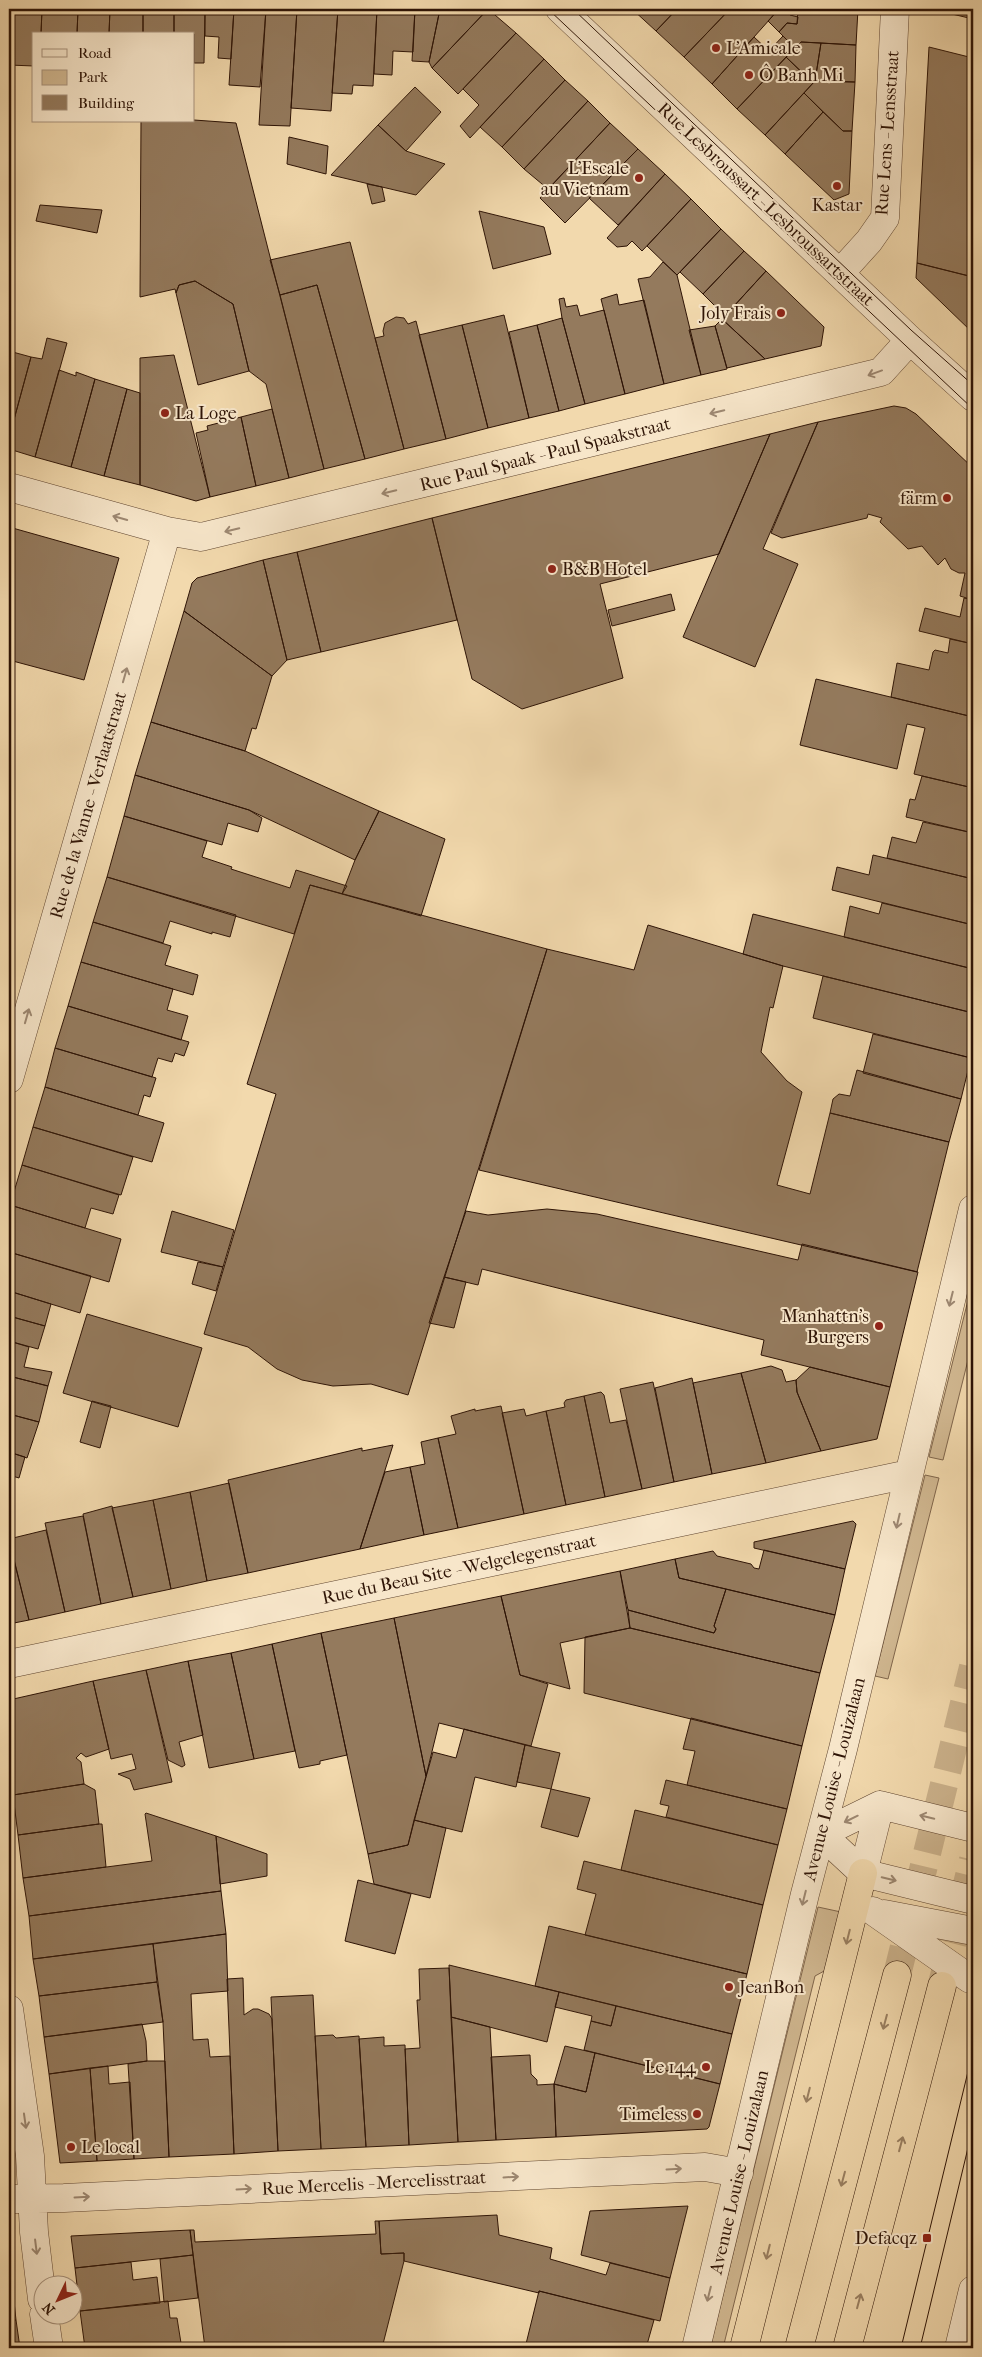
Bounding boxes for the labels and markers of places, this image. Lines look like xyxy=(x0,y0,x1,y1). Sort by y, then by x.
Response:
place label: L'Amicale xyxy=(726,38,801,59)
marker: L'Amicale xyxy=(710,42,722,54)
place label: Ô Banh Mi xyxy=(759,63,844,86)
marker: Ô Banh Mi xyxy=(743,69,755,81)
place label: L'Escale au Vietnam xyxy=(541,158,629,200)
marker: L'Escale au Vietnam xyxy=(633,172,645,184)
marker: Kastar xyxy=(831,180,843,192)
place label: Kastar xyxy=(812,195,863,216)
place label: Joly Frais xyxy=(698,303,771,324)
marker: Joly Frais xyxy=(775,307,787,319)
place label: La Loge xyxy=(175,403,237,424)
marker: La Loge xyxy=(159,407,171,419)
place label: färm xyxy=(900,488,937,509)
marker: färm xyxy=(941,492,953,504)
place label: B&B Hotel xyxy=(562,559,647,580)
marker: B&B Hotel xyxy=(546,563,558,575)
place label: Manhattn's Burgers xyxy=(782,1306,869,1348)
marker: Manhattn's Burgers xyxy=(873,1320,885,1332)
place label: JeanBon xyxy=(737,1977,805,1998)
marker: JeanBon xyxy=(723,1981,735,1993)
place label: Le 144 xyxy=(645,2057,696,2078)
marker: Le 144 xyxy=(700,2061,712,2073)
place label: Timeless xyxy=(619,2104,687,2125)
marker: Timeless xyxy=(691,2108,703,2120)
place label: Le local xyxy=(81,2137,140,2158)
marker: Le local xyxy=(65,2141,77,2153)
place label: Defacqz xyxy=(855,2228,917,2249)
marker: Defacqz xyxy=(921,2232,933,2244)

